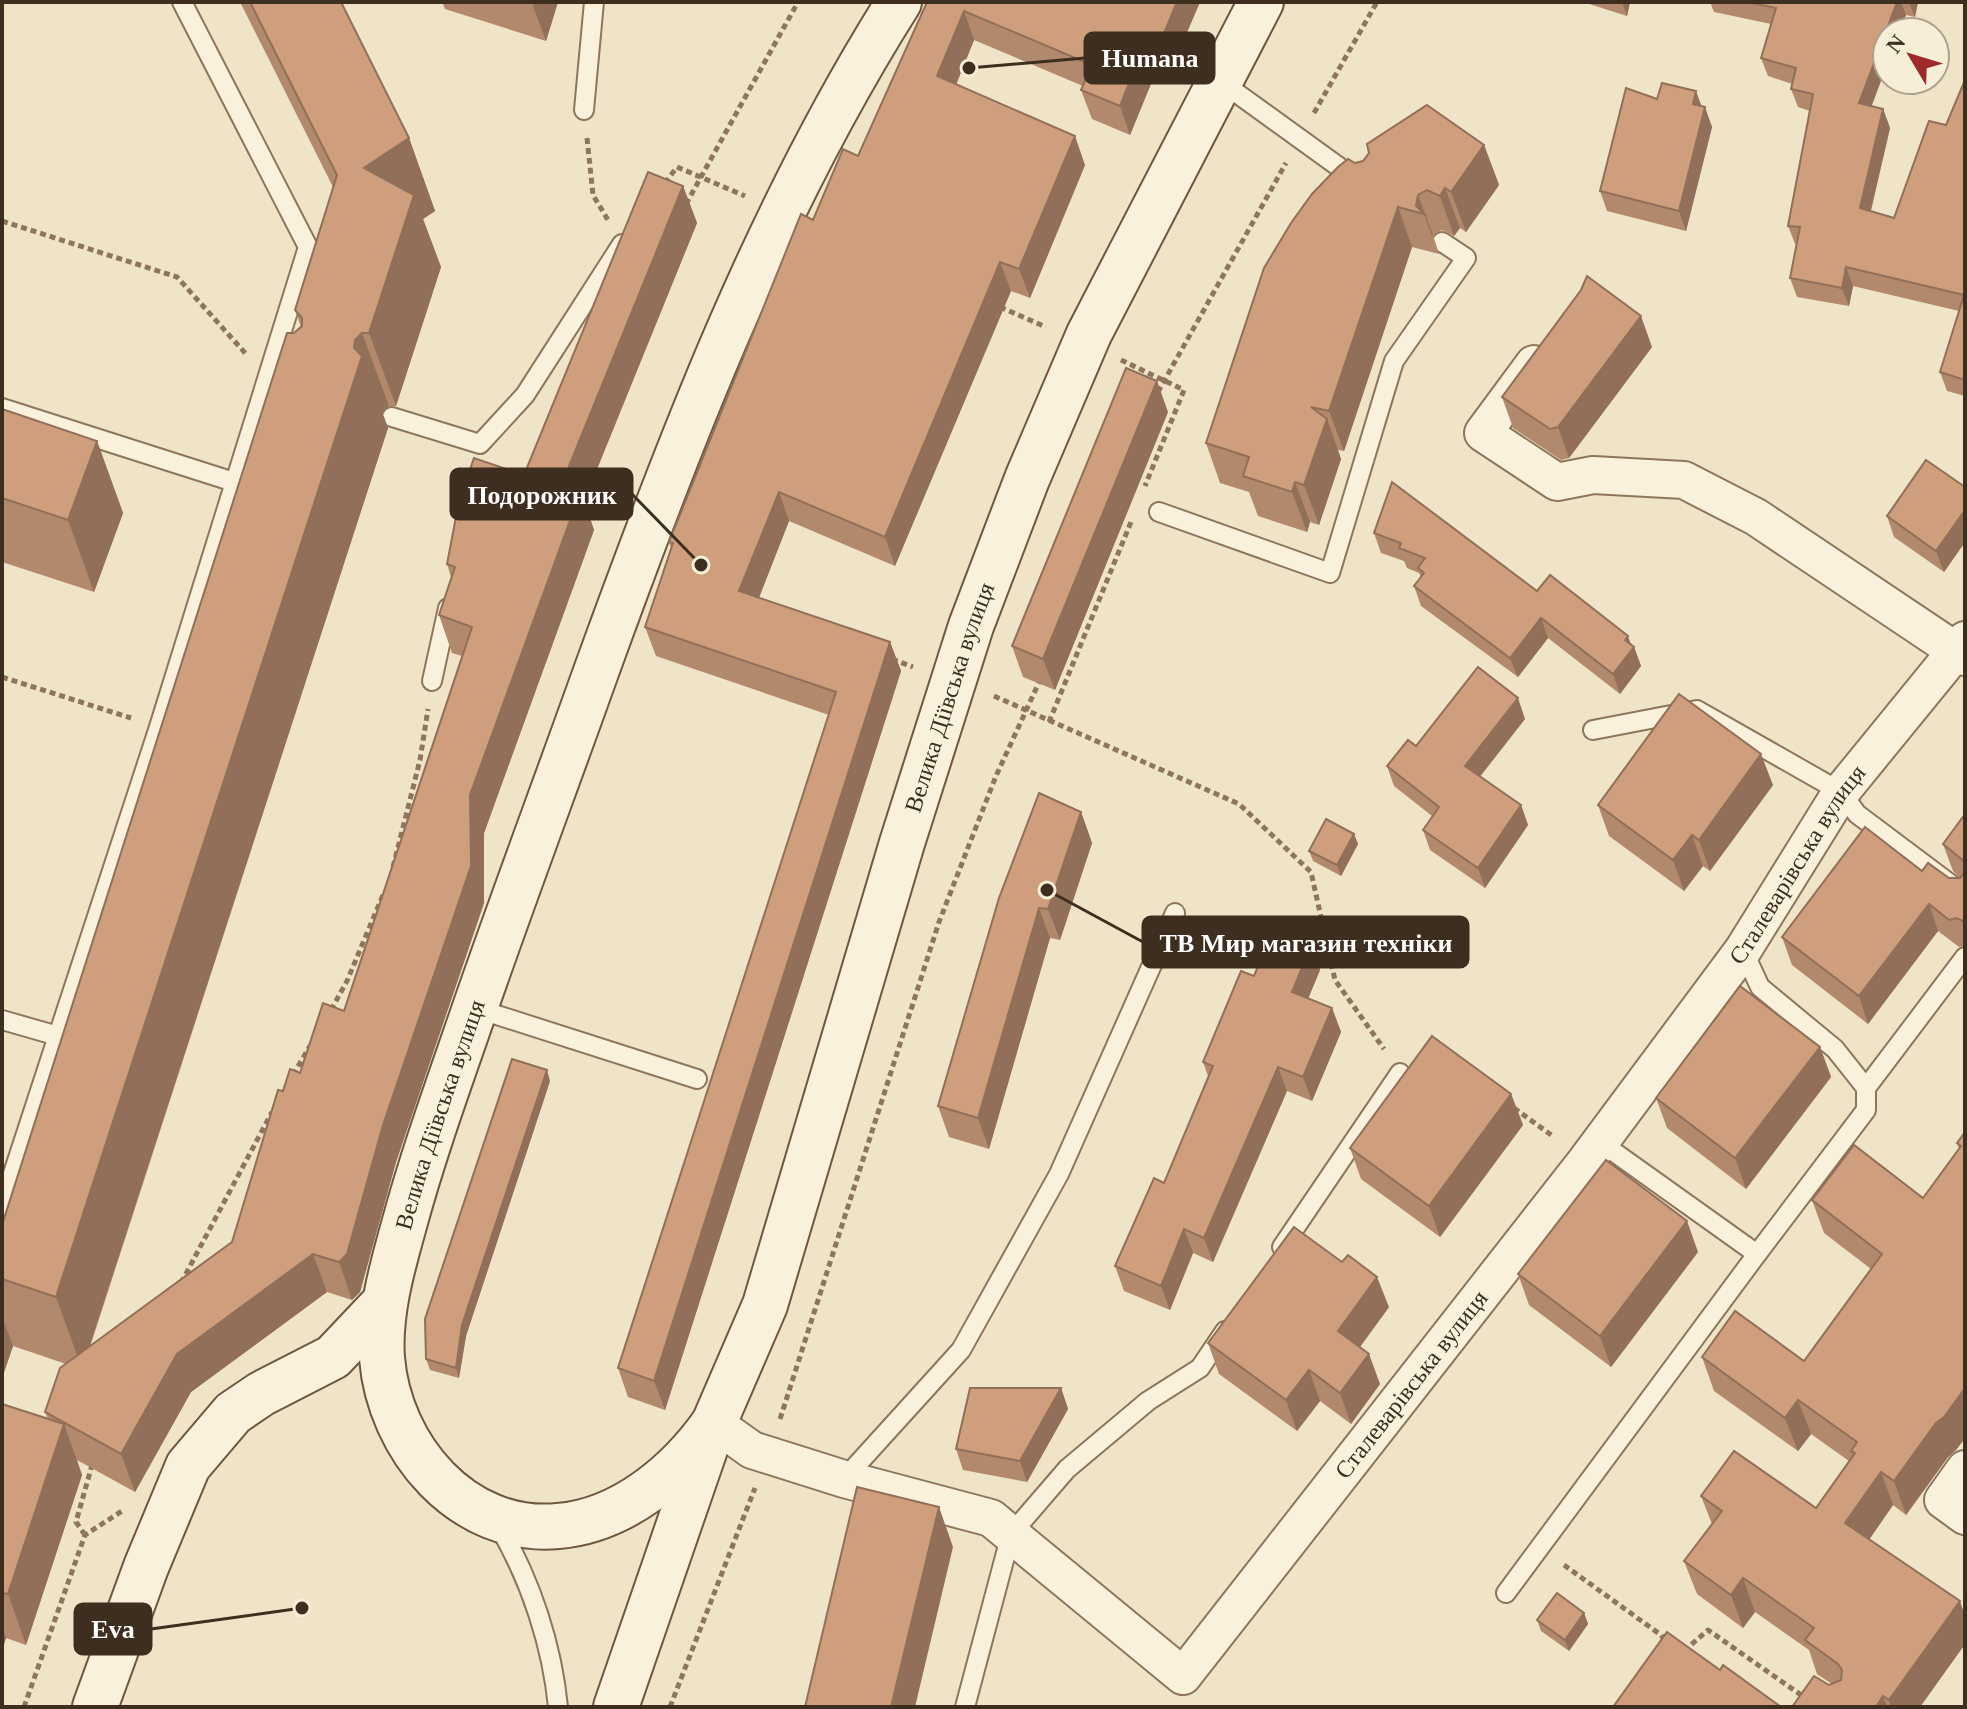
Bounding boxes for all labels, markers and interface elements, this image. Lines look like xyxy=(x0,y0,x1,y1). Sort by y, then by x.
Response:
north arrow xyxy=(1871,16,1951,96)
text: N xyxy=(1881,30,1910,58)
callout: Humana xyxy=(1085,33,1214,83)
text: Humana xyxy=(1102,44,1198,73)
callout: Подорожник xyxy=(451,469,632,519)
text: Подорожник xyxy=(467,481,617,510)
street label: Велика Діївська вулиця xyxy=(900,579,999,815)
street label: Сталеварівська вулиця xyxy=(1724,760,1871,969)
callout: ТВ Мир магазин техніки xyxy=(1143,917,1468,967)
text: ТВ Мир магазин техніки xyxy=(1160,929,1452,958)
street label: Велика Діївська вулиця xyxy=(390,997,490,1232)
street label: Сталеварівська вулиця xyxy=(1330,1285,1493,1484)
callout: Eva xyxy=(75,1604,151,1654)
text: Eva xyxy=(91,1615,135,1644)

